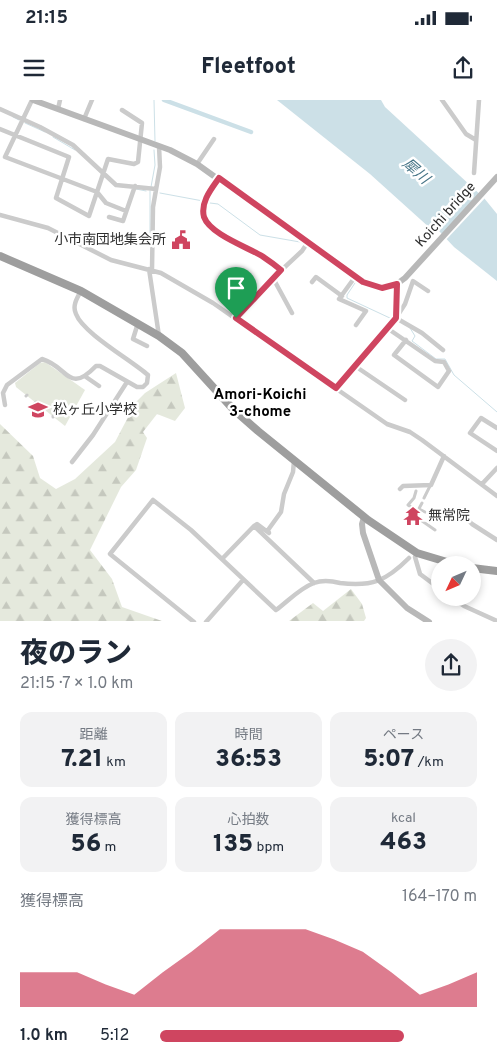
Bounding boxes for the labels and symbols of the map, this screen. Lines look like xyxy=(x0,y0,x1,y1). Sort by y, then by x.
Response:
water label: 犀川 xyxy=(397,155,434,190)
street label: Koichi bridge xyxy=(412,179,480,251)
public building icon: 小市南団地集会所 xyxy=(170,229,192,251)
place label: 小市南団地集会所 xyxy=(54,232,166,249)
pin xyxy=(215,267,257,318)
district label: Amori-Koichi 3-chome xyxy=(214,386,306,422)
school or university icon: 松ヶ丘小学校 xyxy=(27,399,49,421)
place label: 松ヶ丘小学校 xyxy=(53,402,137,419)
temple icon: 無常院 xyxy=(402,505,424,527)
place label: 無常院 xyxy=(428,508,470,525)
north arrow xyxy=(431,556,481,606)

